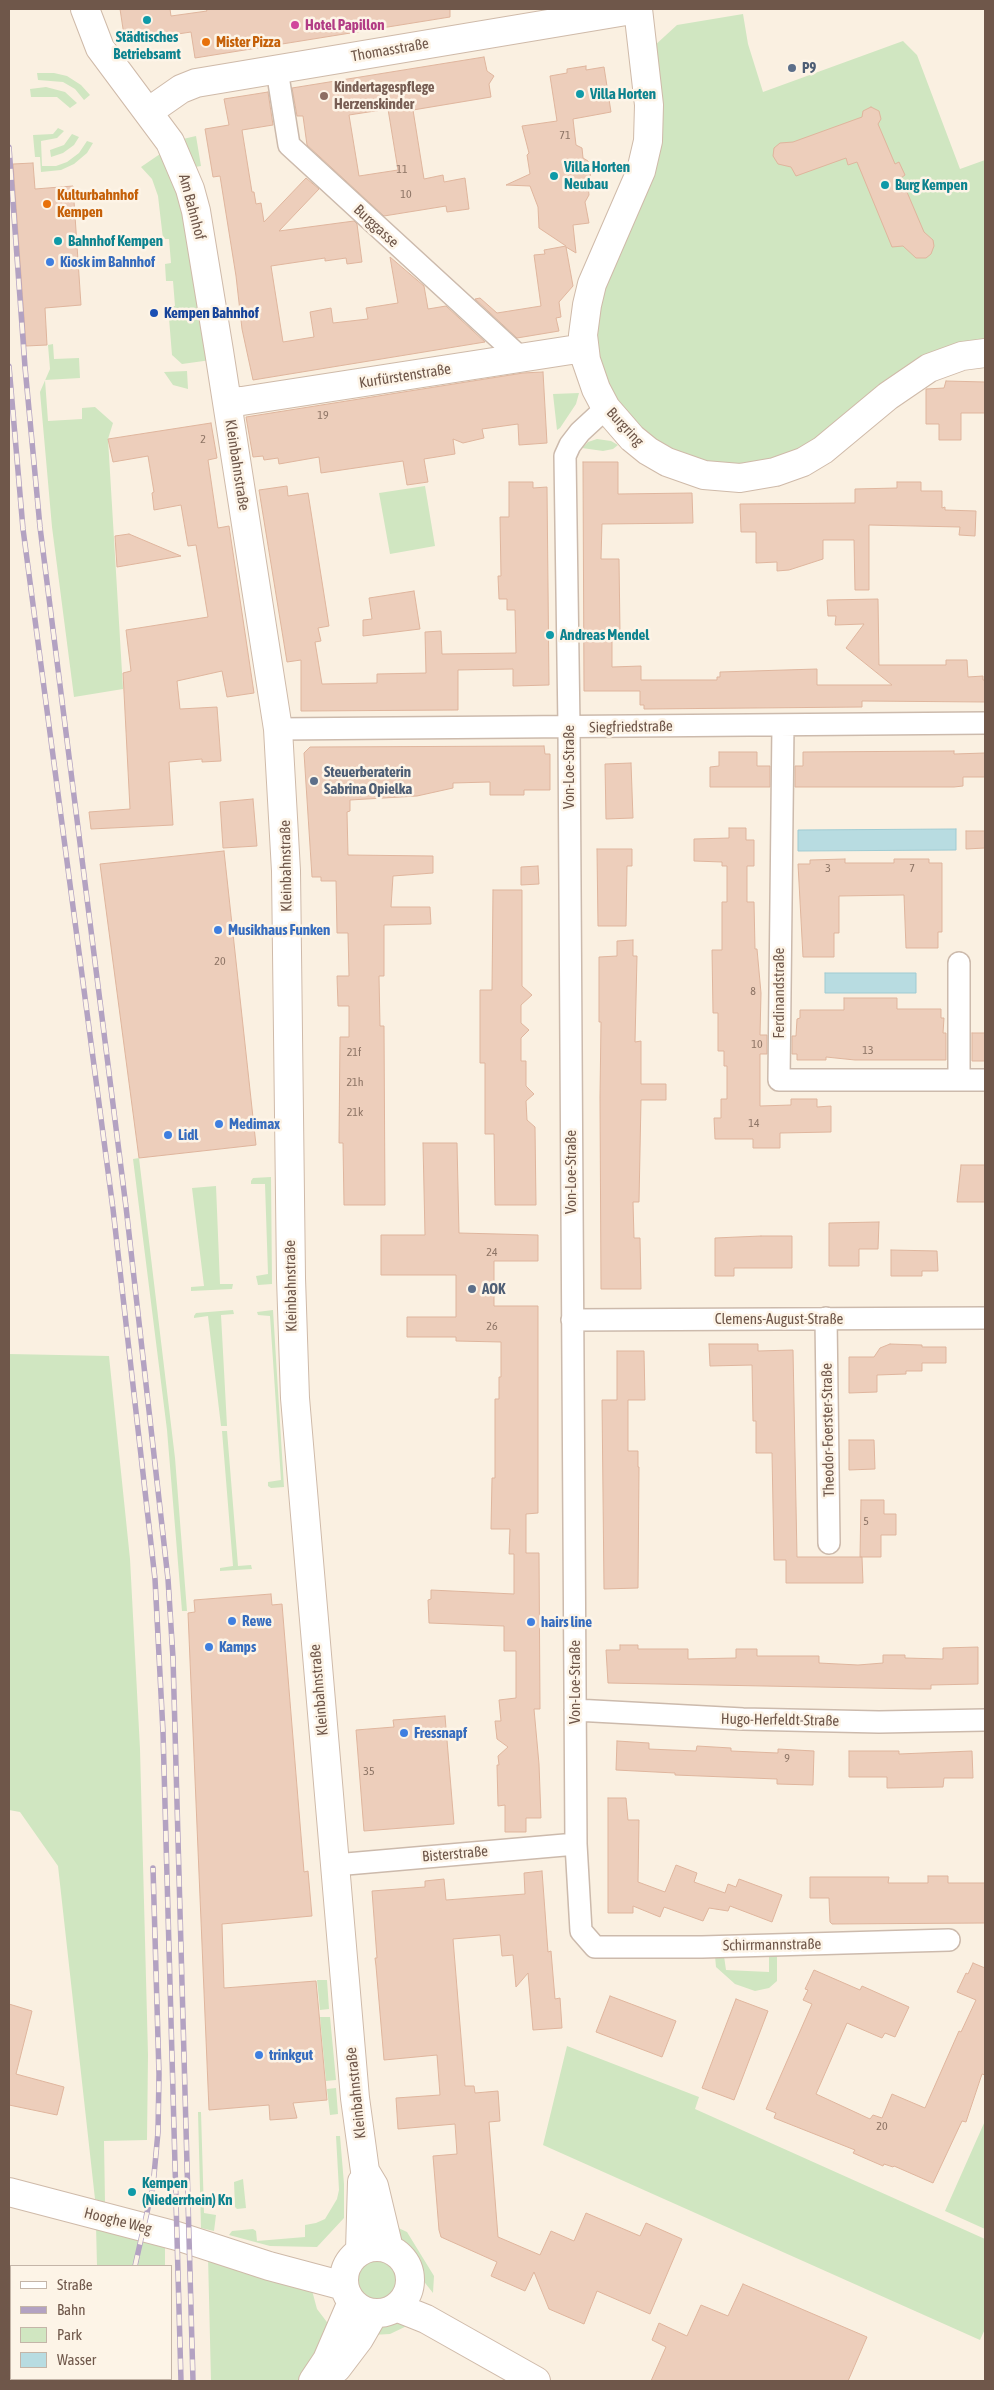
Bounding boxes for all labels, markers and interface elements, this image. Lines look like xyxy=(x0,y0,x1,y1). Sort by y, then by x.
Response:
marker: Städtisches Betriebsamt xyxy=(141,14,153,26)
place label: Hotel Papillon xyxy=(305,16,384,34)
marker: Hotel Papillon xyxy=(289,19,301,31)
place label: Städtisches Betriebsamt xyxy=(113,28,181,63)
place label: Mister Pizza xyxy=(216,33,281,51)
street label: Thomasstraße xyxy=(350,34,430,66)
marker: Mister Pizza xyxy=(200,36,212,48)
place label: P9 xyxy=(802,59,816,77)
marker: P9 xyxy=(786,62,798,74)
place label: Kindertagespflege Herzenskinder xyxy=(334,78,435,113)
place label: Villa Horten xyxy=(590,85,656,103)
marker: Villa Horten xyxy=(574,88,586,100)
marker: Kindertagespflege Herzenskinder xyxy=(318,90,330,102)
house number: 71 xyxy=(559,128,571,142)
place label: Villa Horten Neubau xyxy=(564,158,630,193)
house number: 11 xyxy=(396,162,408,176)
marker: Villa Horten Neubau xyxy=(548,170,560,182)
street label: Am Bahnhof xyxy=(175,172,209,242)
place label: Burg Kempen xyxy=(895,176,968,194)
marker: Burg Kempen xyxy=(879,179,891,191)
place label: Kulturbahnhof Kempen xyxy=(57,186,139,221)
house number: 10 xyxy=(400,187,412,201)
marker: Kulturbahnhof Kempen xyxy=(41,198,53,210)
street label: Burggasse xyxy=(350,201,402,251)
place label: Bahnhof Kempen xyxy=(68,232,163,250)
marker: Bahnhof Kempen xyxy=(52,235,64,247)
place label: Kiosk im Bahnhof xyxy=(60,253,155,271)
marker: Kiosk im Bahnhof xyxy=(44,256,56,268)
place label: Kempen Bahnhof xyxy=(164,304,259,322)
marker: Kempen Bahnhof xyxy=(148,307,160,319)
street label: Kurfürstenstraße xyxy=(358,360,452,392)
street label: Burgring xyxy=(603,404,647,450)
house number: 19 xyxy=(317,408,329,422)
street label: Kleinbahnstraße xyxy=(221,418,253,512)
house number: 2 xyxy=(200,432,206,446)
place label: Andreas Mendel xyxy=(560,626,649,644)
marker: Andreas Mendel xyxy=(544,629,556,641)
street label: Siegfriedstraße xyxy=(589,717,673,737)
street label: Von-Loe-Straße xyxy=(560,725,578,809)
place label: Steuerberaterin Sabrina Opielka xyxy=(324,763,412,798)
marker: Steuerberaterin Sabrina Opielka xyxy=(308,775,320,787)
street label: Kleinbahnstraße xyxy=(276,820,296,912)
house number: 3 xyxy=(825,861,831,875)
house number: 7 xyxy=(909,861,915,875)
place label: Musikhaus Funken xyxy=(228,921,330,939)
marker: Musikhaus Funken xyxy=(212,924,224,936)
street label: Ferdinandstraße xyxy=(770,948,788,1038)
house number: 20 xyxy=(214,954,226,968)
house number: 8 xyxy=(750,984,756,998)
house number: 10 xyxy=(751,1037,763,1051)
house number: 13 xyxy=(862,1043,874,1057)
house number: 21f xyxy=(347,1045,361,1059)
house number: 21h xyxy=(346,1075,364,1089)
house number: 21k xyxy=(347,1105,363,1119)
place label: Medimax xyxy=(229,1115,280,1133)
house number: 14 xyxy=(748,1116,760,1130)
marker: Medimax xyxy=(213,1118,225,1130)
place label: Lidl xyxy=(178,1126,198,1144)
marker: Lidl xyxy=(162,1129,174,1141)
street label: Von-Loe-Straße xyxy=(562,1130,580,1214)
street label: Kleinbahnstraße xyxy=(281,1240,301,1332)
house number: 24 xyxy=(486,1245,498,1259)
place label: AOK xyxy=(482,1280,505,1298)
marker: AOK xyxy=(466,1283,478,1295)
street label: Clemens-August-Straße xyxy=(715,1310,843,1328)
house number: 26 xyxy=(486,1319,498,1333)
street label: Theodor-Foerster-Straße xyxy=(818,1363,838,1497)
house number: 5 xyxy=(863,1514,869,1528)
place label: Rewe xyxy=(242,1612,272,1630)
place label: hairs line xyxy=(541,1613,592,1631)
marker: Rewe xyxy=(226,1615,238,1627)
marker: hairs line xyxy=(525,1616,537,1628)
place label: Kamps xyxy=(219,1638,256,1656)
street label: Von-Loe-Straße xyxy=(566,1640,584,1724)
marker: Kamps xyxy=(203,1641,215,1653)
street label: Kleinbahnstraße xyxy=(306,1643,332,1737)
street label: Hugo-Herfeldt-Straße xyxy=(721,1710,839,1730)
place label: Fressnapf xyxy=(414,1724,467,1742)
marker: Fressnapf xyxy=(398,1727,410,1739)
house number: 9 xyxy=(784,1751,790,1765)
house number: 35 xyxy=(363,1764,375,1778)
street label: Bisterstraße xyxy=(421,1842,489,1866)
street label: Schirrmannstraße xyxy=(723,1935,821,1955)
place label: trinkgut xyxy=(269,2046,313,2064)
street label: Kleinbahnstraße xyxy=(342,2046,370,2140)
marker: trinkgut xyxy=(253,2049,265,2061)
house number: 20 xyxy=(876,2119,888,2133)
place label: Kempen (Niederrhein) Kn xyxy=(142,2174,232,2209)
marker: Kempen (Niederrhein) Kn xyxy=(126,2186,138,2198)
street label: Hooghe Weg xyxy=(82,2204,154,2238)
legend xyxy=(10,2265,172,2380)
text: Straße xyxy=(57,2276,93,2293)
text: Bahn xyxy=(57,2301,86,2318)
text: Park xyxy=(57,2326,82,2343)
text: Wasser xyxy=(57,2351,96,2368)

